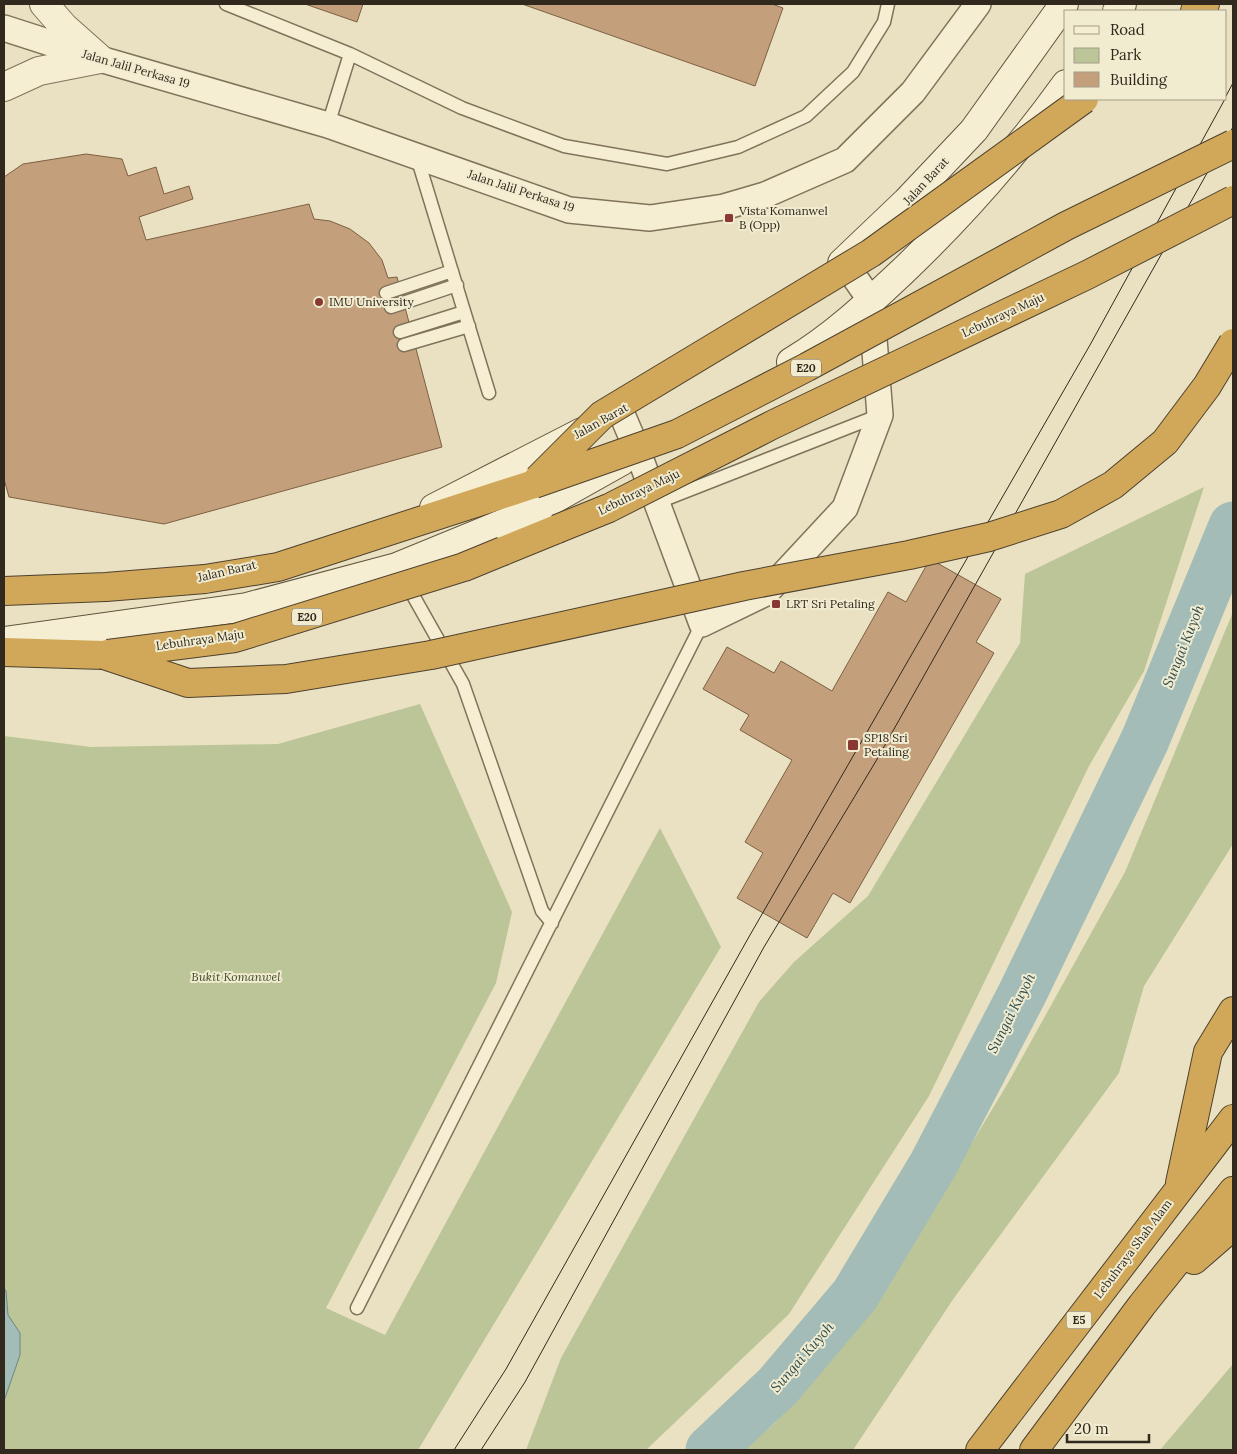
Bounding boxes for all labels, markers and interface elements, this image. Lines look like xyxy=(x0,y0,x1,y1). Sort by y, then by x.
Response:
legend xyxy=(1064,10,1227,100)
text: Road xyxy=(1110,20,1145,39)
text: Park xyxy=(1110,45,1141,64)
street label: Jalan Jalil Perkasa 19 xyxy=(79,46,192,91)
text: Building xyxy=(1110,70,1168,89)
street label: Jalan Barat xyxy=(899,153,952,208)
street label: Jalan Jalil Perkasa 19 xyxy=(465,166,577,215)
place label: Vista Komanwel B (Opp) xyxy=(738,203,828,233)
marker: Vista Komanwel B (Opp) xyxy=(723,212,735,224)
street label: Lebuhraya Maju xyxy=(959,289,1046,340)
place label: IMU University xyxy=(329,294,414,309)
marker: IMU University xyxy=(313,296,325,308)
road number: E20 xyxy=(791,359,821,376)
street label: Jalan Barat xyxy=(570,399,631,442)
street label: Lebuhraya Maju xyxy=(595,465,682,518)
street label: Jalan Barat xyxy=(195,556,258,585)
place label: LRT Sri Petaling xyxy=(786,596,875,611)
marker: LRT Sri Petaling xyxy=(770,598,782,610)
water label: Sungai Kuyoh xyxy=(1158,602,1208,690)
road number: E20 xyxy=(292,608,322,626)
street label: Lebuhraya Maju xyxy=(155,626,245,653)
place label: SP18 Sri Petaling xyxy=(864,730,909,759)
marker: SP18 Sri Petaling xyxy=(846,738,860,752)
park label: Bukit Komanwel xyxy=(191,969,281,984)
water label: Sungai Kuyoh xyxy=(983,970,1039,1056)
street label: Lebuhraya Shah Alam xyxy=(1091,1196,1175,1301)
road number: E5 xyxy=(1066,1312,1092,1328)
water label: Sungai Kuyoh xyxy=(766,1318,838,1396)
scale bar xyxy=(1067,1412,1150,1444)
text: 20 m xyxy=(1074,1419,1109,1438)

